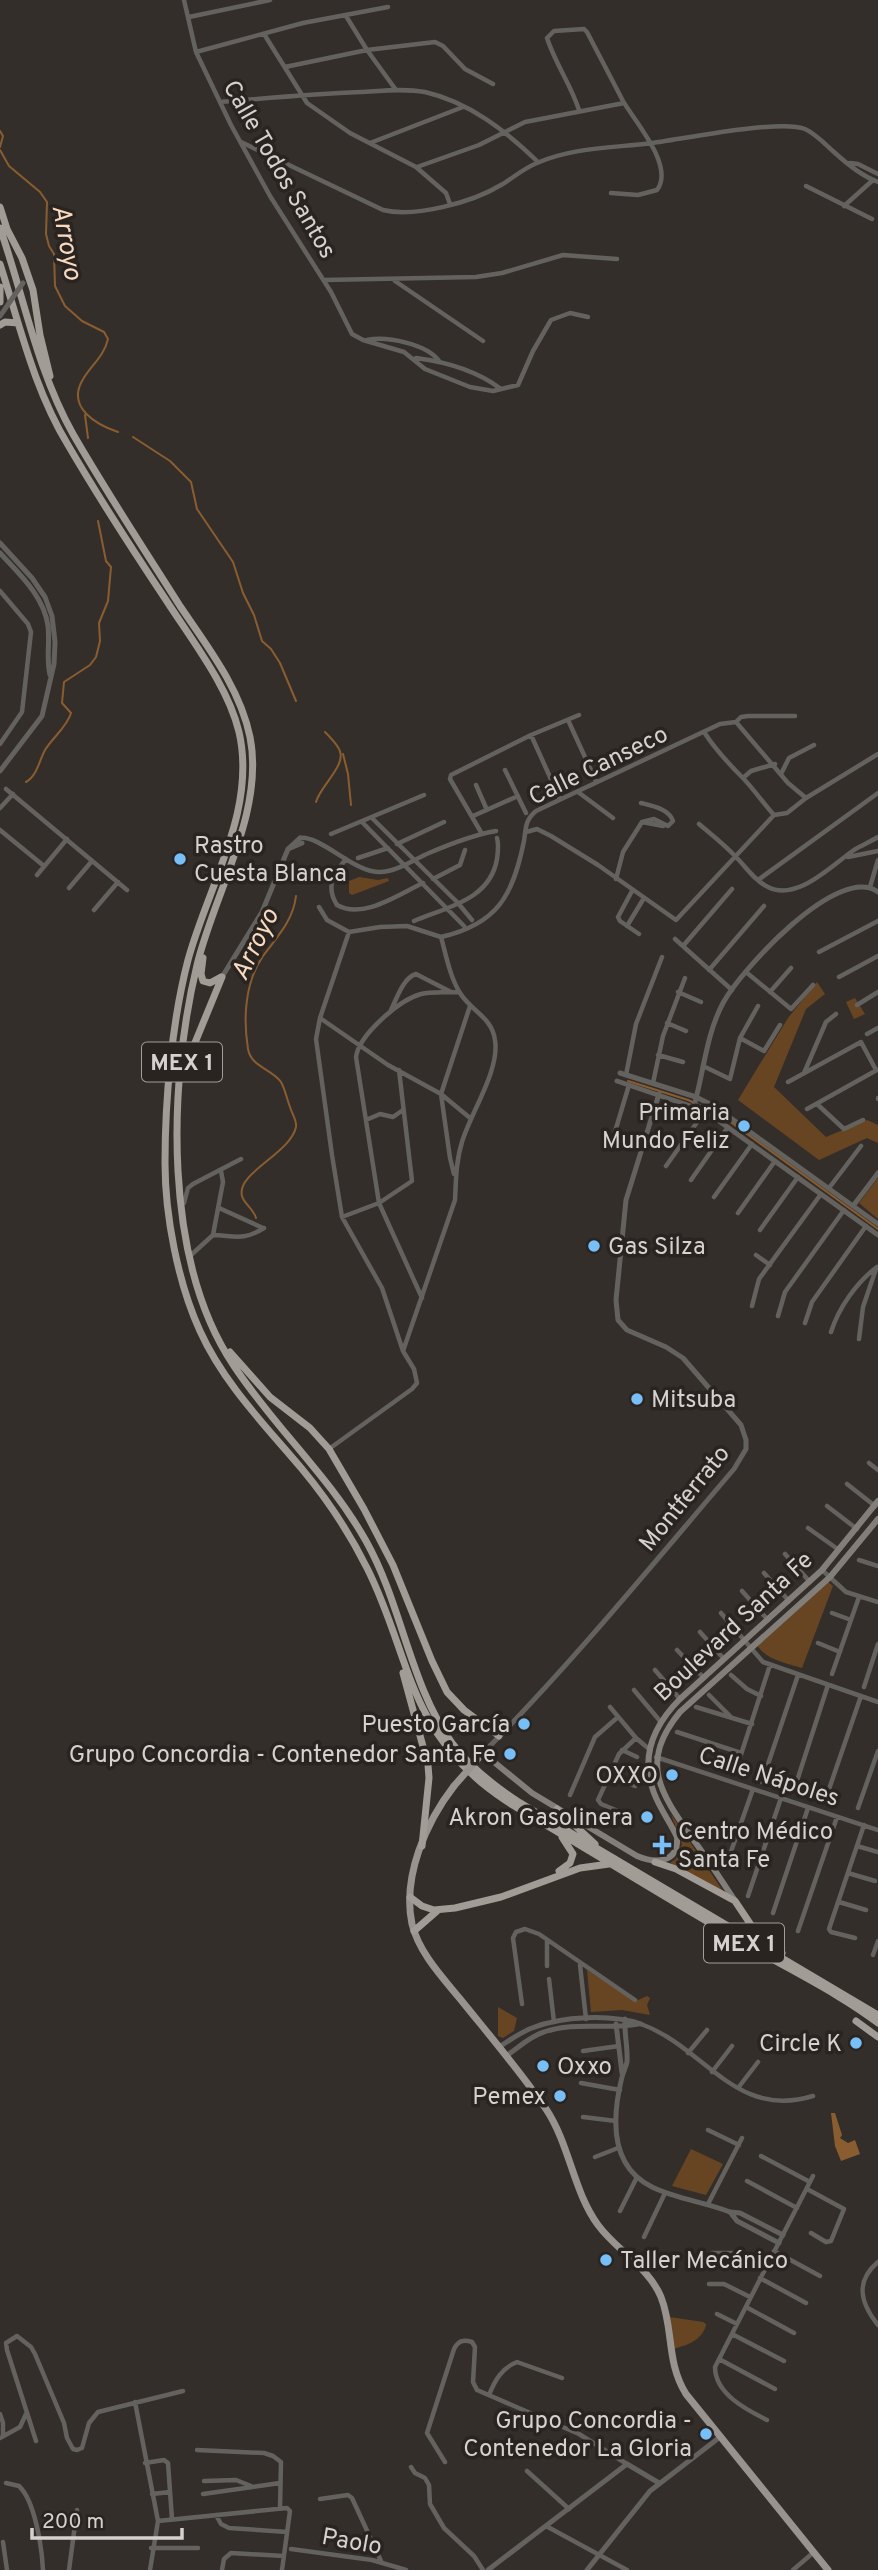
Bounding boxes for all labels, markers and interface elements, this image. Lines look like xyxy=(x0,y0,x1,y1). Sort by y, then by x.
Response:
street label: Calle Todos Santos xyxy=(215,75,342,265)
water label: Arroyo xyxy=(43,202,88,283)
street label: Calle Canseco xyxy=(524,720,673,813)
place label: Rastro Cuesta Blanca xyxy=(194,832,347,890)
marker: Rastro Cuesta Blanca xyxy=(172,851,188,867)
water label: Arroyo xyxy=(225,904,288,986)
road number: MEX 1 xyxy=(142,1042,222,1082)
place label: Primaria Mundo Feliz xyxy=(602,1099,730,1157)
marker: Primaria Mundo Feliz xyxy=(736,1118,752,1134)
place label: Gas Silza xyxy=(608,1233,706,1263)
marker: Gas Silza xyxy=(586,1238,602,1254)
place label: Mitsuba xyxy=(651,1386,736,1416)
marker: Mitsuba xyxy=(629,1391,645,1407)
street label: Montferrato xyxy=(634,1440,737,1558)
street label: Boulevard Santa Fe xyxy=(649,1546,820,1709)
place label: Puesto García xyxy=(361,1711,510,1741)
marker: Puesto García xyxy=(516,1716,532,1732)
place label: Grupo Concordia - Contenedor Santa Fe xyxy=(69,1741,496,1771)
street label: Calle Nápoles xyxy=(694,1741,843,1815)
marker: Grupo Concordia - Contenedor Santa Fe xyxy=(502,1746,518,1762)
place label: OXXO xyxy=(595,1762,658,1792)
marker: OXXO xyxy=(664,1767,680,1783)
place label: Akron Gasolinera xyxy=(448,1804,633,1834)
marker: Akron Gasolinera xyxy=(639,1809,655,1825)
place label: Centro Médico Santa Fe xyxy=(678,1818,833,1876)
marker: Centro Médico Santa Fe xyxy=(652,1835,672,1855)
road number: MEX 1 xyxy=(704,1924,784,1962)
place label: Circle K xyxy=(759,2030,842,2060)
marker: Circle K xyxy=(848,2035,864,2051)
place label: Oxxo xyxy=(557,2053,612,2083)
marker: Oxxo xyxy=(535,2058,551,2074)
place label: Pemex xyxy=(472,2083,546,2113)
marker: Pemex xyxy=(552,2088,568,2104)
place label: Taller Mecánico xyxy=(620,2247,788,2277)
marker: Taller Mecánico xyxy=(598,2252,614,2268)
place label: Grupo Concordia - Contenedor La Gloria xyxy=(463,2407,692,2465)
marker: Grupo Concordia - Contenedor La Gloria xyxy=(698,2426,714,2442)
scale bar xyxy=(32,2496,182,2540)
text: 200 m xyxy=(42,2509,104,2536)
street label: Paolo xyxy=(319,2523,384,2563)

